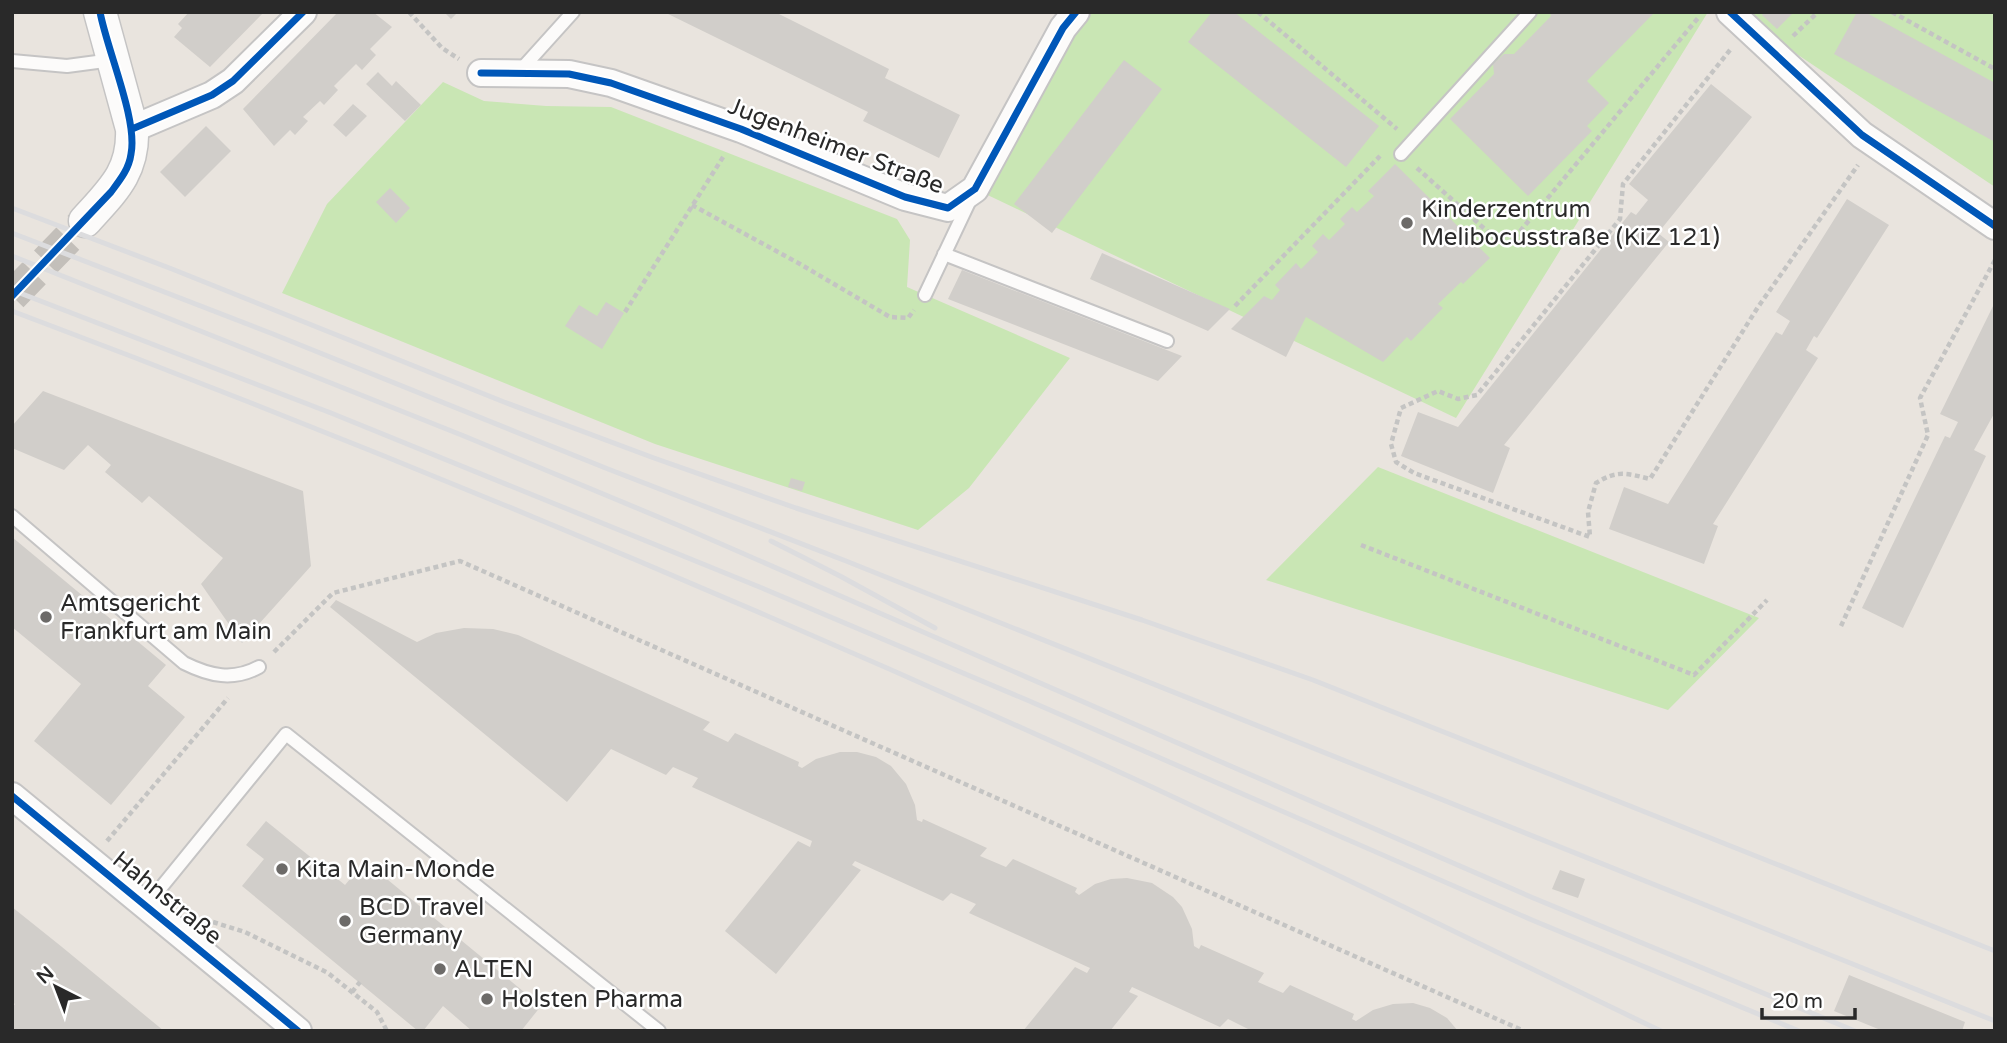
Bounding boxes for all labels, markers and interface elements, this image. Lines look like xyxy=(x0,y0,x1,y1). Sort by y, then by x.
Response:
street label: Jugenheimer Straße xyxy=(724,91,948,201)
place label: Kinderzentrum Melibocusstraße (KiZ 121) xyxy=(1421,195,1720,252)
marker: Kinderzentrum Melibocusstraße (KiZ 121) xyxy=(1399,215,1415,231)
place label: Amtsgericht Frankfurt am Main xyxy=(60,589,272,646)
marker: Amtsgericht Frankfurt am Main xyxy=(38,609,54,625)
street label: Hahnstraße xyxy=(106,845,228,951)
place label: Kita Main-Monde xyxy=(296,855,495,884)
marker: Kita Main-Monde xyxy=(274,861,290,877)
place label: BCD Travel Germany xyxy=(359,893,484,950)
marker: BCD Travel Germany xyxy=(337,913,353,929)
north arrow xyxy=(21,952,91,1022)
place label: ALTEN xyxy=(454,955,533,984)
marker: ALTEN xyxy=(432,961,448,977)
text: N xyxy=(32,962,58,988)
scale bar xyxy=(1762,976,1855,1020)
place label: Holsten Pharma xyxy=(501,985,683,1014)
text: 20 m xyxy=(1772,989,1823,1014)
marker: Holsten Pharma xyxy=(479,991,495,1007)

